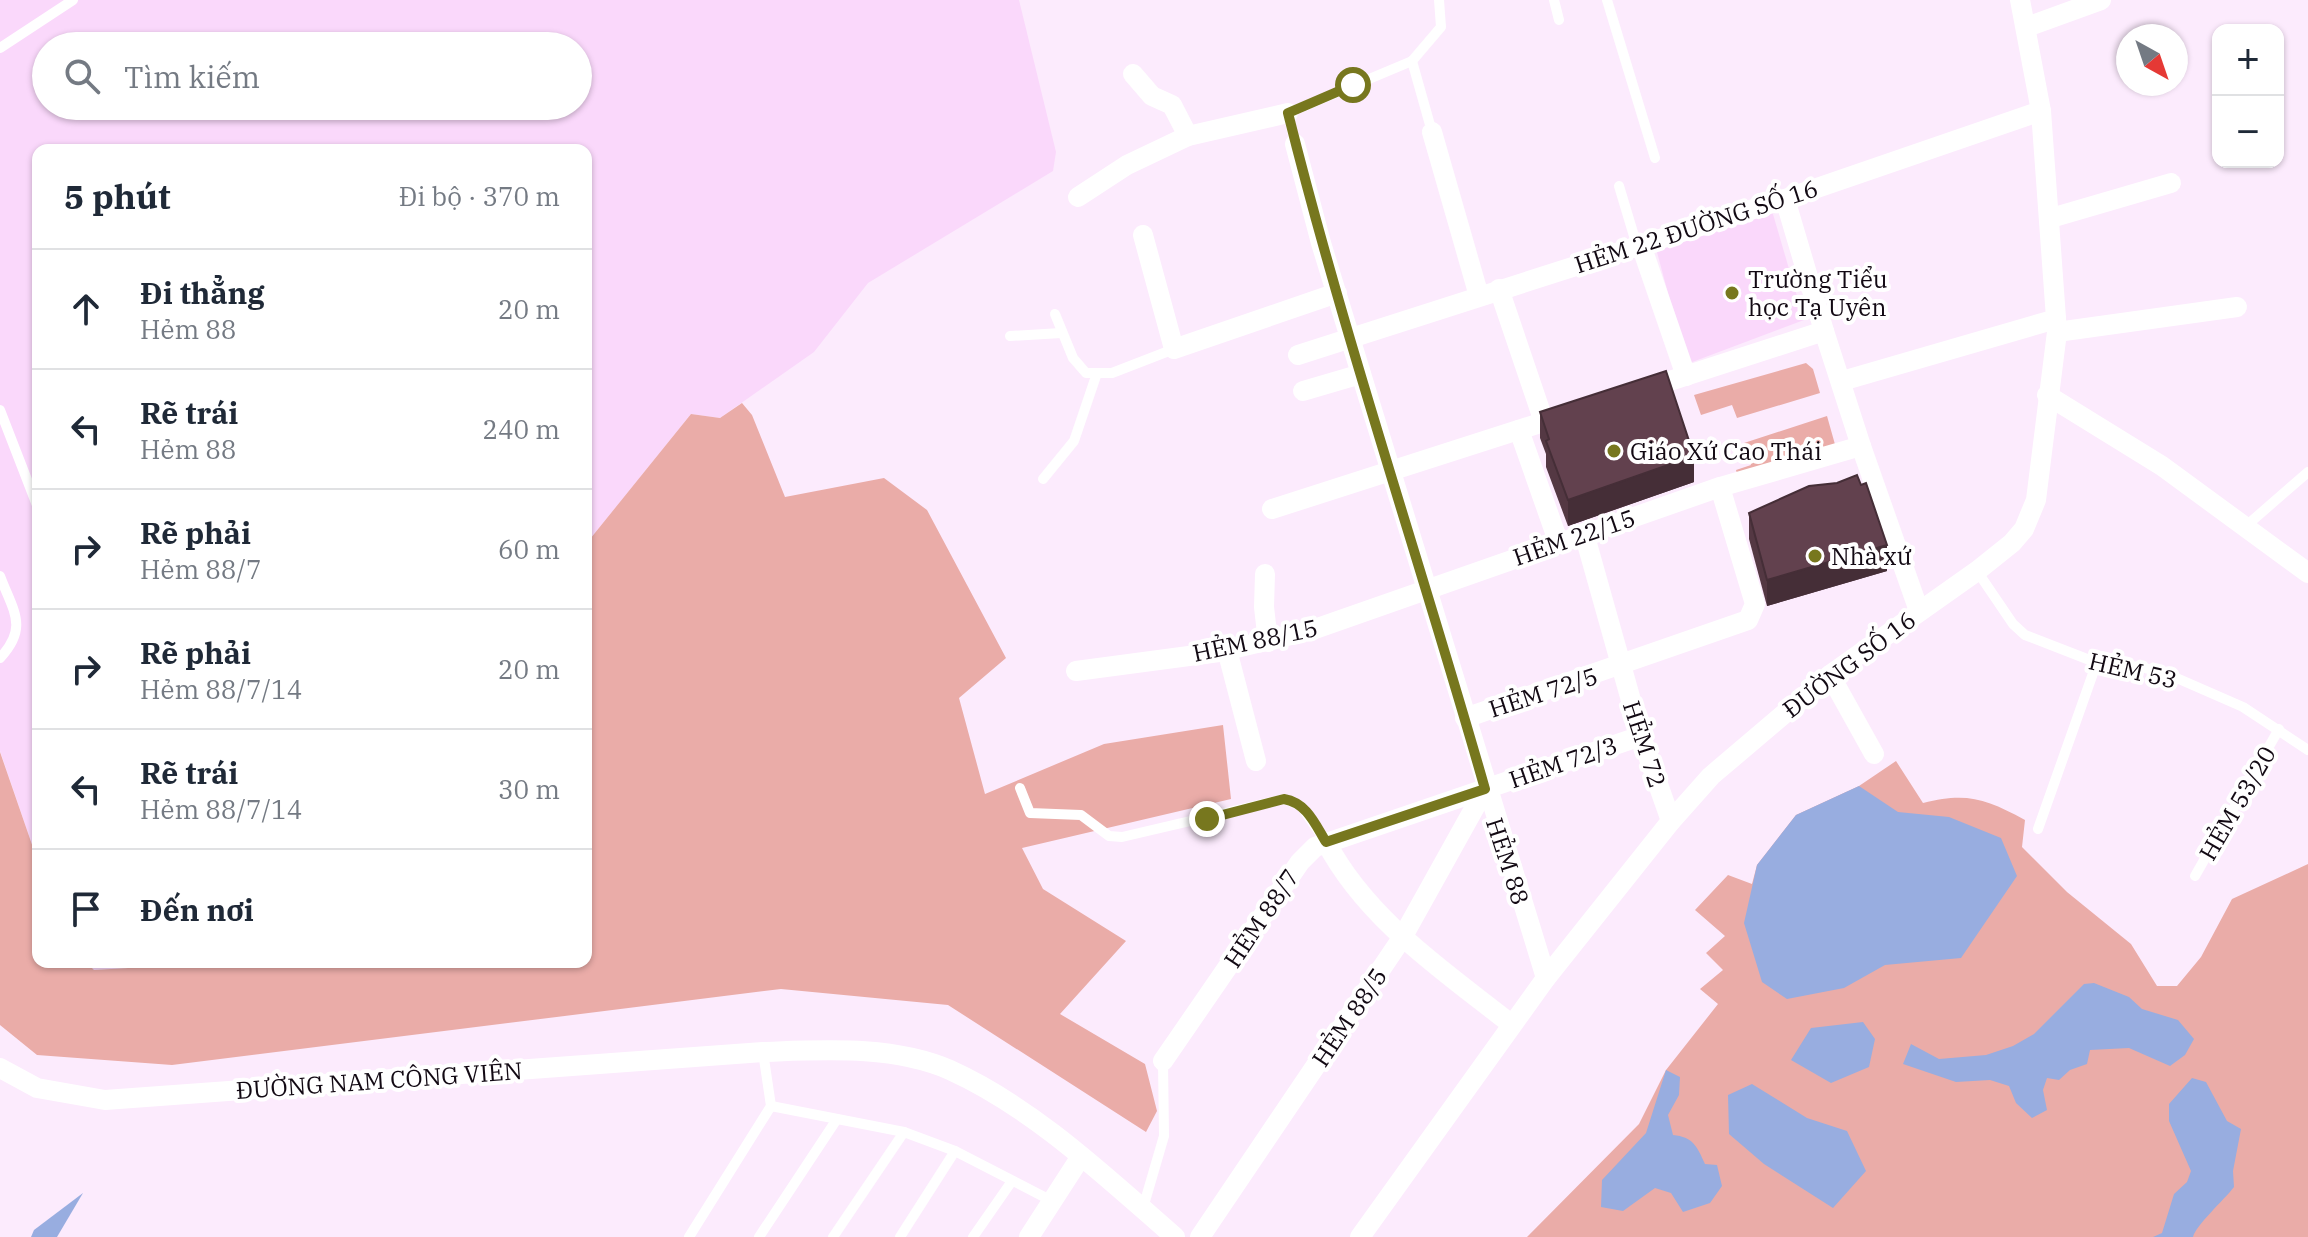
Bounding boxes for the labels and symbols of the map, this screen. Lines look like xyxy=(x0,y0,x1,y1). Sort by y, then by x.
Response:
north arrow xyxy=(2116,24,2188,96)
route start xyxy=(1335,67,1371,103)
street label: HẺM 22 ĐƯỜNG SỐ 16 xyxy=(1570,170,1822,280)
place label: Trường Tiểu học Tạ Uyên xyxy=(1748,263,1888,323)
marker: Trường Tiểu học Tạ Uyên xyxy=(1723,284,1741,302)
place label: Giáo Xứ Cao Thái xyxy=(1630,435,1822,467)
marker: Giáo Xứ Cao Thái xyxy=(1605,442,1623,460)
street label: HẺM 22/15 xyxy=(1509,501,1639,573)
place label: Nhà xứ xyxy=(1831,540,1912,572)
marker: Nhà xứ xyxy=(1806,547,1824,565)
street label: ĐƯỜNG SỐ 16 xyxy=(1775,602,1922,725)
street label: HẺM 88/15 xyxy=(1189,611,1321,669)
street label: HẺM 53 xyxy=(2086,644,2180,696)
street label: HẺM 72/5 xyxy=(1484,659,1602,725)
street label: HẺM 72 xyxy=(1616,696,1674,792)
street label: HẺM 72/3 xyxy=(1504,729,1622,795)
street label: HẺM 53/20 xyxy=(2191,740,2283,866)
route end xyxy=(1189,801,1225,837)
street label: HẺM 88 xyxy=(1479,813,1537,909)
street label: HẺM 88/7 xyxy=(1216,862,1306,974)
street label: HẺM 88/5 xyxy=(1304,961,1394,1073)
street label: ĐƯỜNG NAM CÔNG VIÊN xyxy=(235,1054,523,1106)

